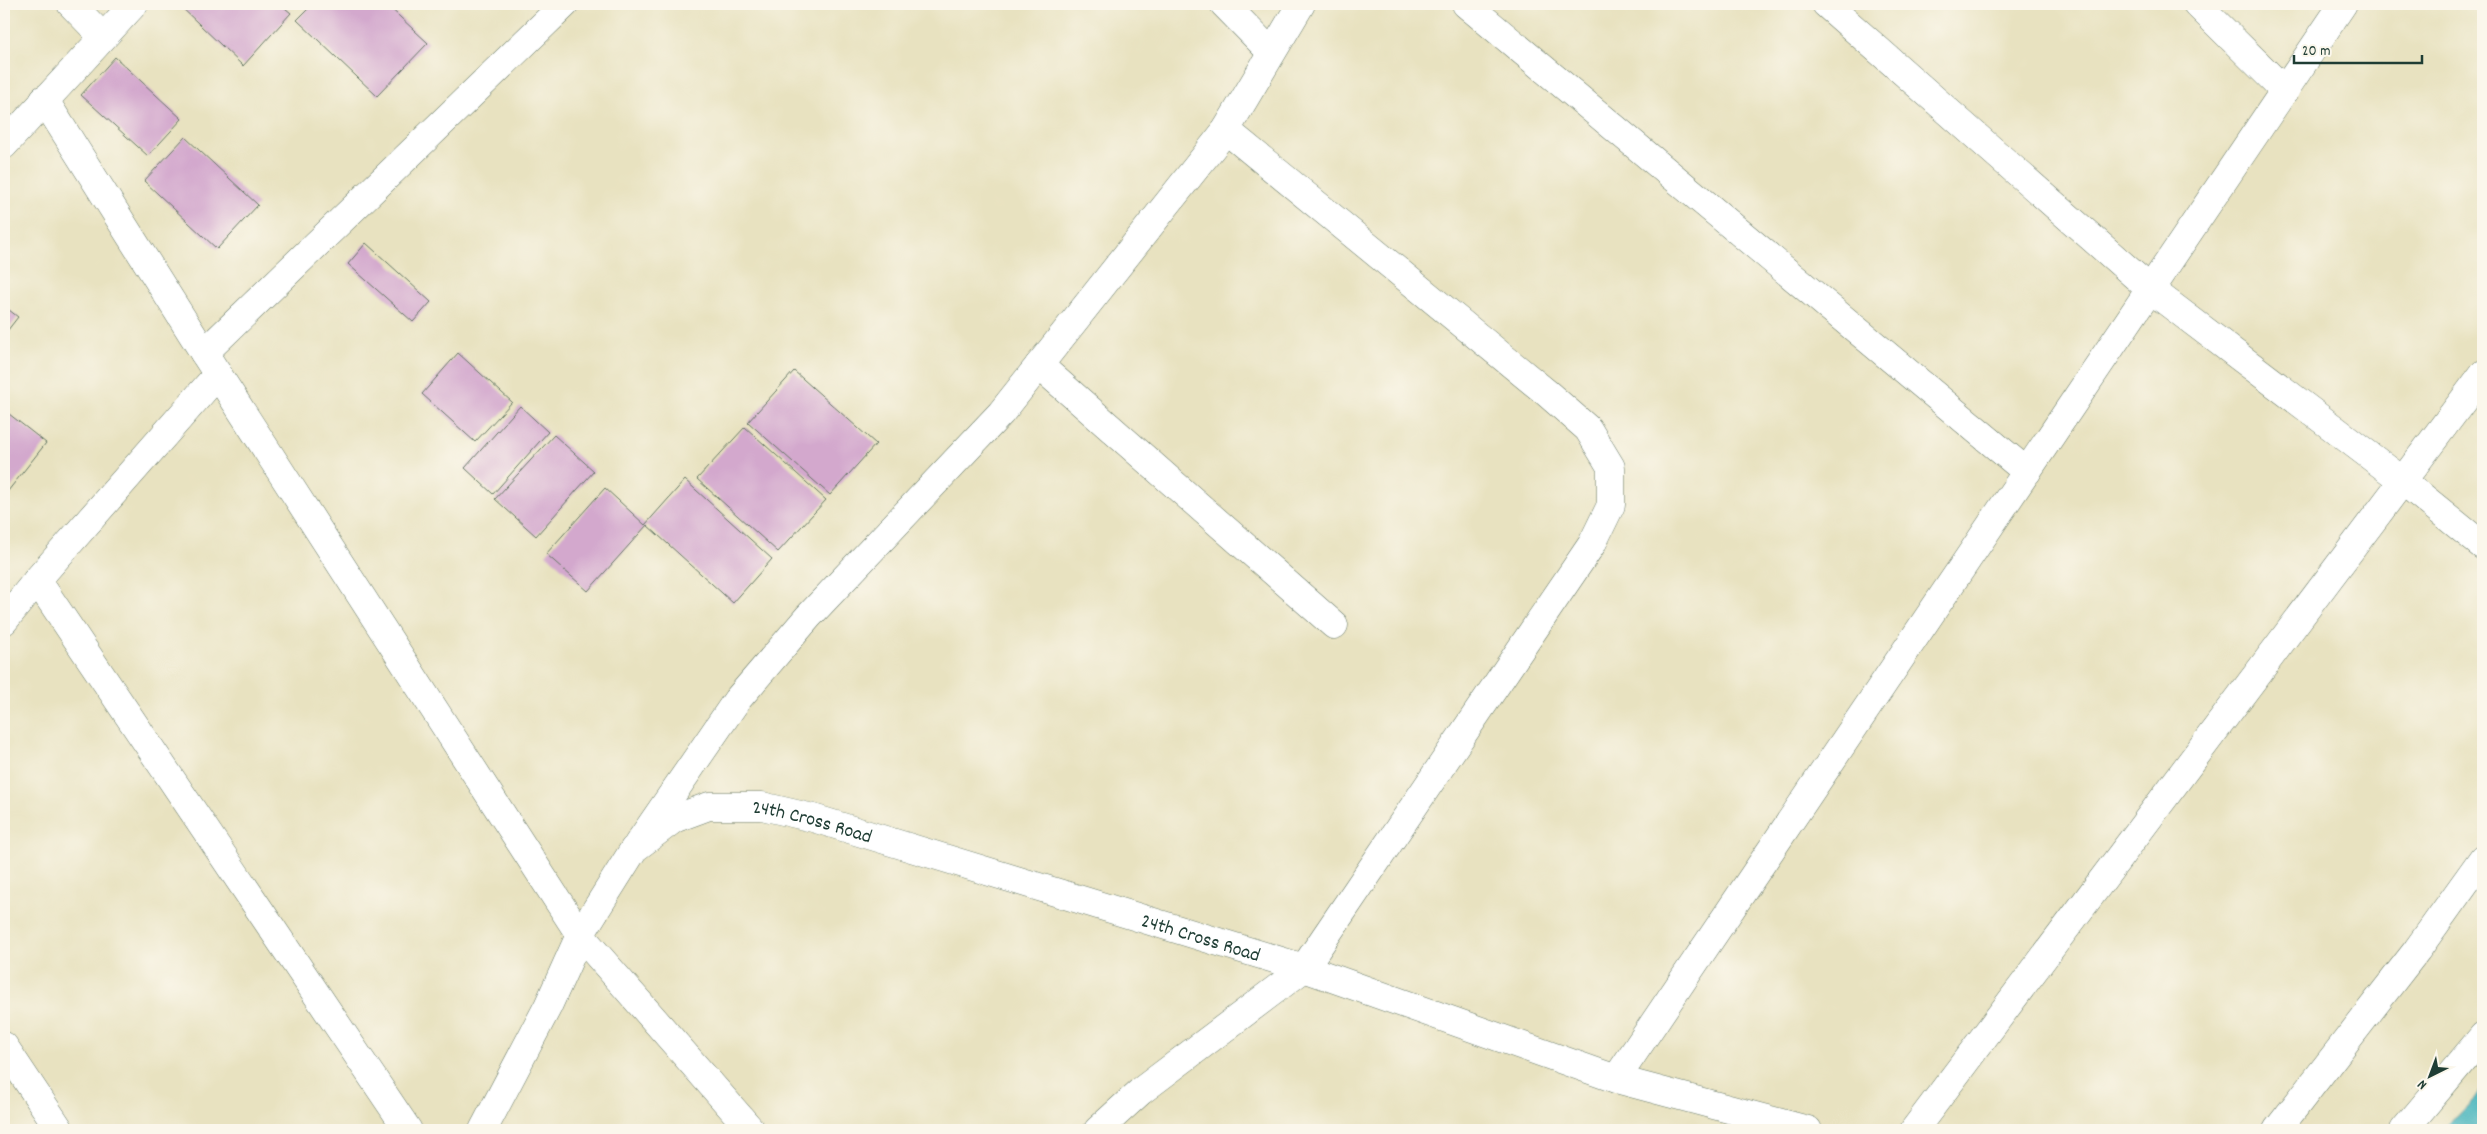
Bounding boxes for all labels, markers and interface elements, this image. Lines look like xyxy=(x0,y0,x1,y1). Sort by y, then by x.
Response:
scale bar xyxy=(2294,32,2422,64)
text: 20 m xyxy=(2302,41,2330,63)
street label: 24th Cross Road xyxy=(753,795,875,852)
street label: 24th Cross Road xyxy=(1137,908,1263,971)
north arrow xyxy=(2404,1052,2454,1102)
text: N xyxy=(2413,1074,2432,1094)

